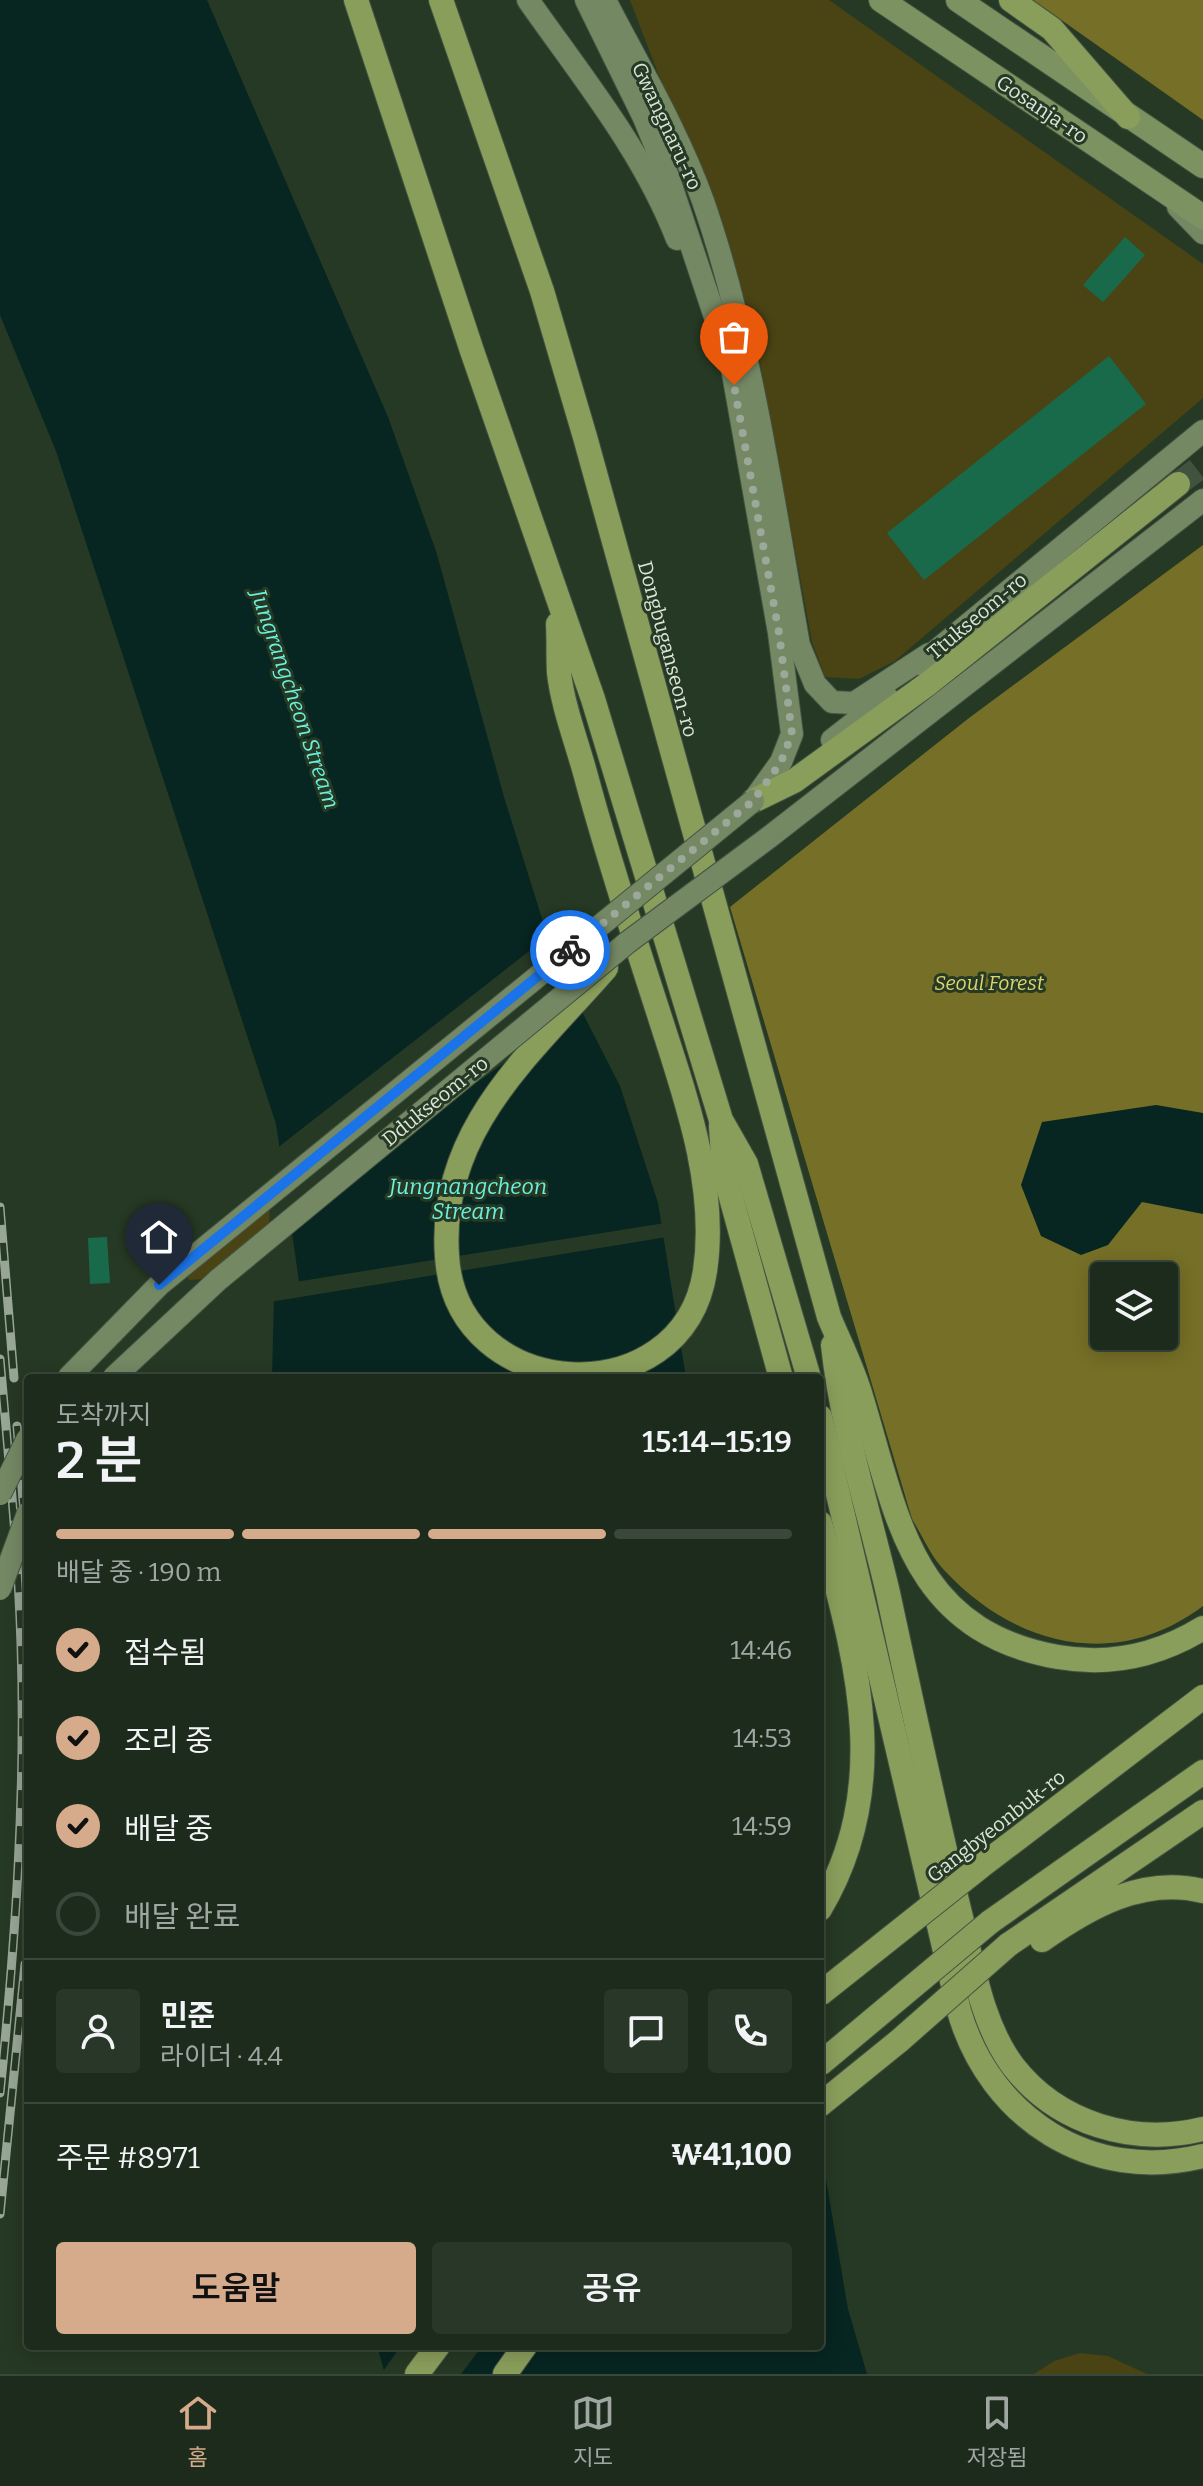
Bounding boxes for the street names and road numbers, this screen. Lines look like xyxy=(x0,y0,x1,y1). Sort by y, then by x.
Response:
street label: Gwangnaru-ro xyxy=(627,58,707,194)
street label: Gosanja-ro xyxy=(991,70,1092,149)
street label: Dongbuganseon-ro xyxy=(633,558,703,740)
street label: Ttukseom-ro xyxy=(923,568,1031,664)
street label: Ddukseom-ro xyxy=(377,1051,493,1151)
street label: Gangbyeonbuk-ro xyxy=(922,1765,1070,1887)

